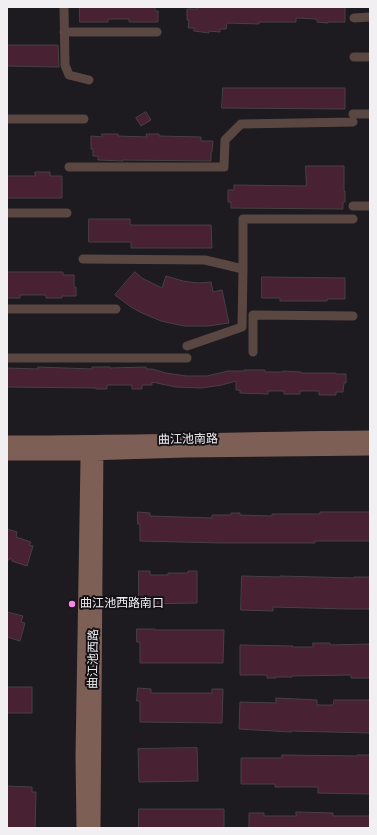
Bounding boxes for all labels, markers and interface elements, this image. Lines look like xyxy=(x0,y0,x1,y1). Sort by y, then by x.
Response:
street label: 曲江池南路 xyxy=(158,432,218,448)
place label: 曲江池西路南口 xyxy=(80,597,164,611)
marker: 曲江池西路南口 xyxy=(67,599,77,609)
street label: 曲江池西路 xyxy=(86,629,102,689)

